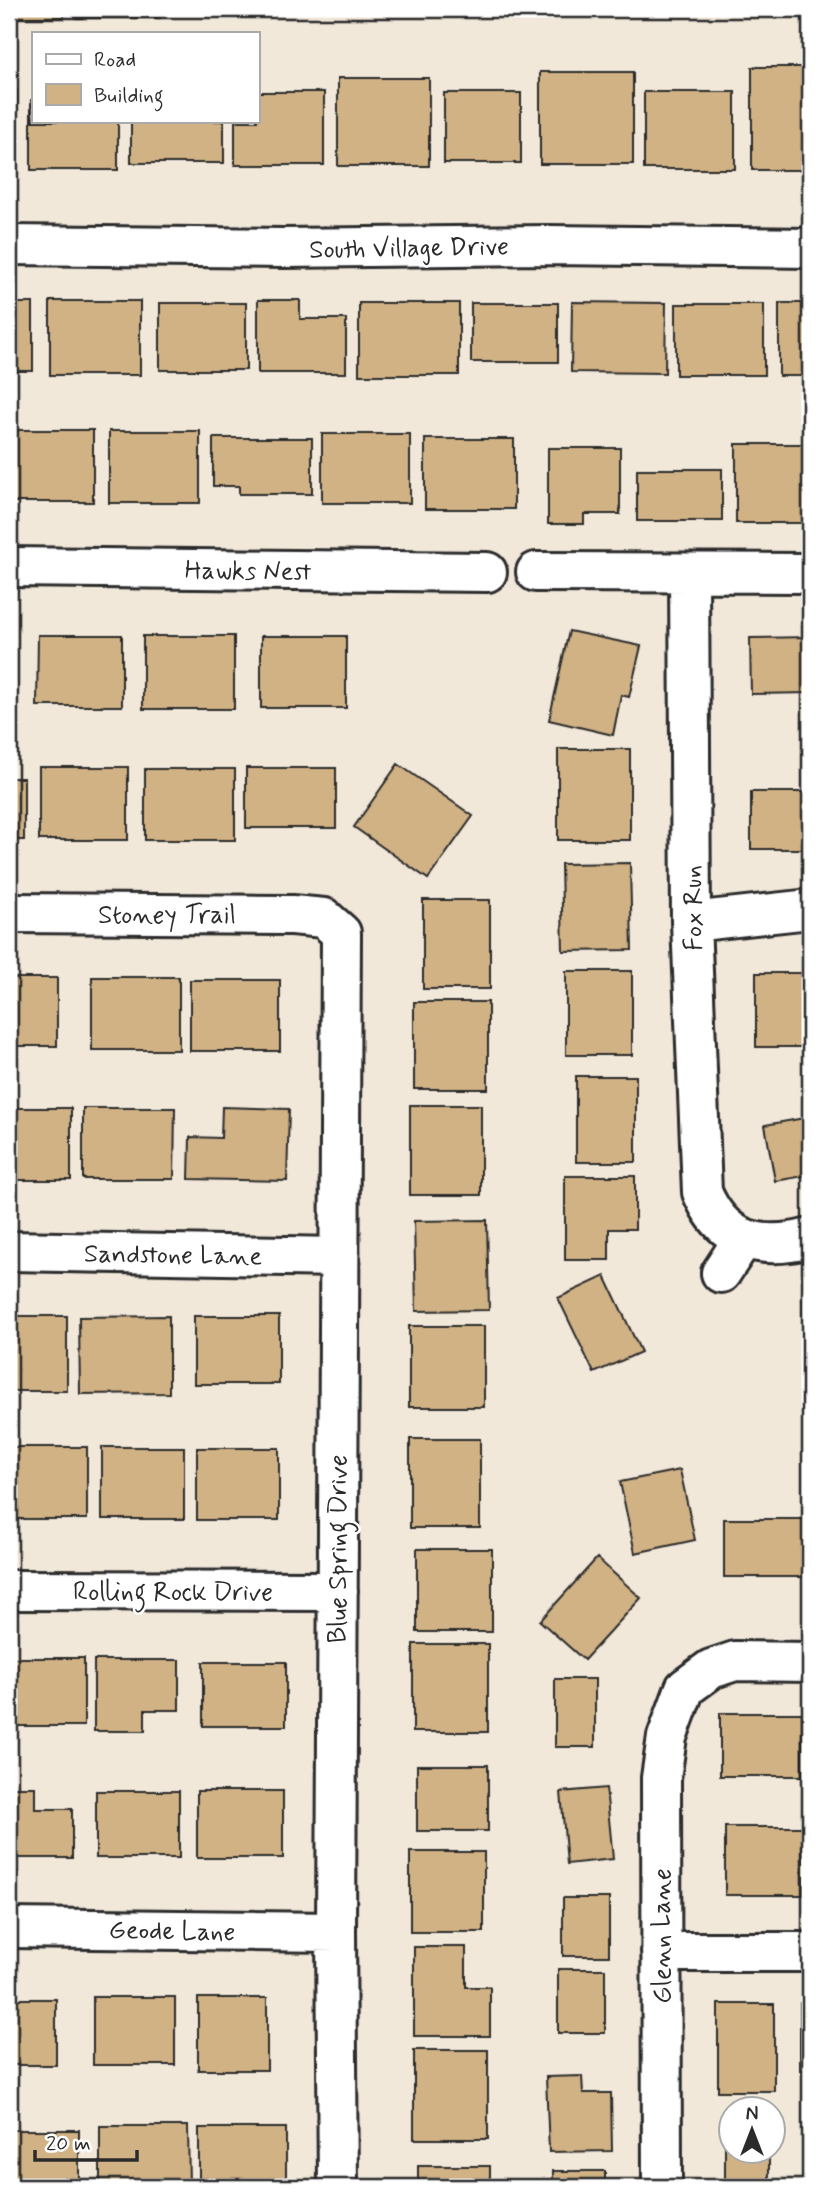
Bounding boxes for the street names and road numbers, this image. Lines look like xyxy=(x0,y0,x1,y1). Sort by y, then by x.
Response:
street label: South Village Drive xyxy=(309,230,509,268)
street label: Hawks Nest xyxy=(184,554,312,590)
street label: Fox Run xyxy=(676,865,712,951)
street label: Stoney Trail xyxy=(98,899,236,933)
street label: Sandstone Lane xyxy=(84,1237,263,1275)
street label: Blue Spring Drive xyxy=(322,1455,359,1643)
street label: Rolling Rock Drive xyxy=(73,1576,273,1613)
street label: Glenn Lane xyxy=(646,1868,680,2004)
street label: Geode Lane xyxy=(108,1914,236,1950)

